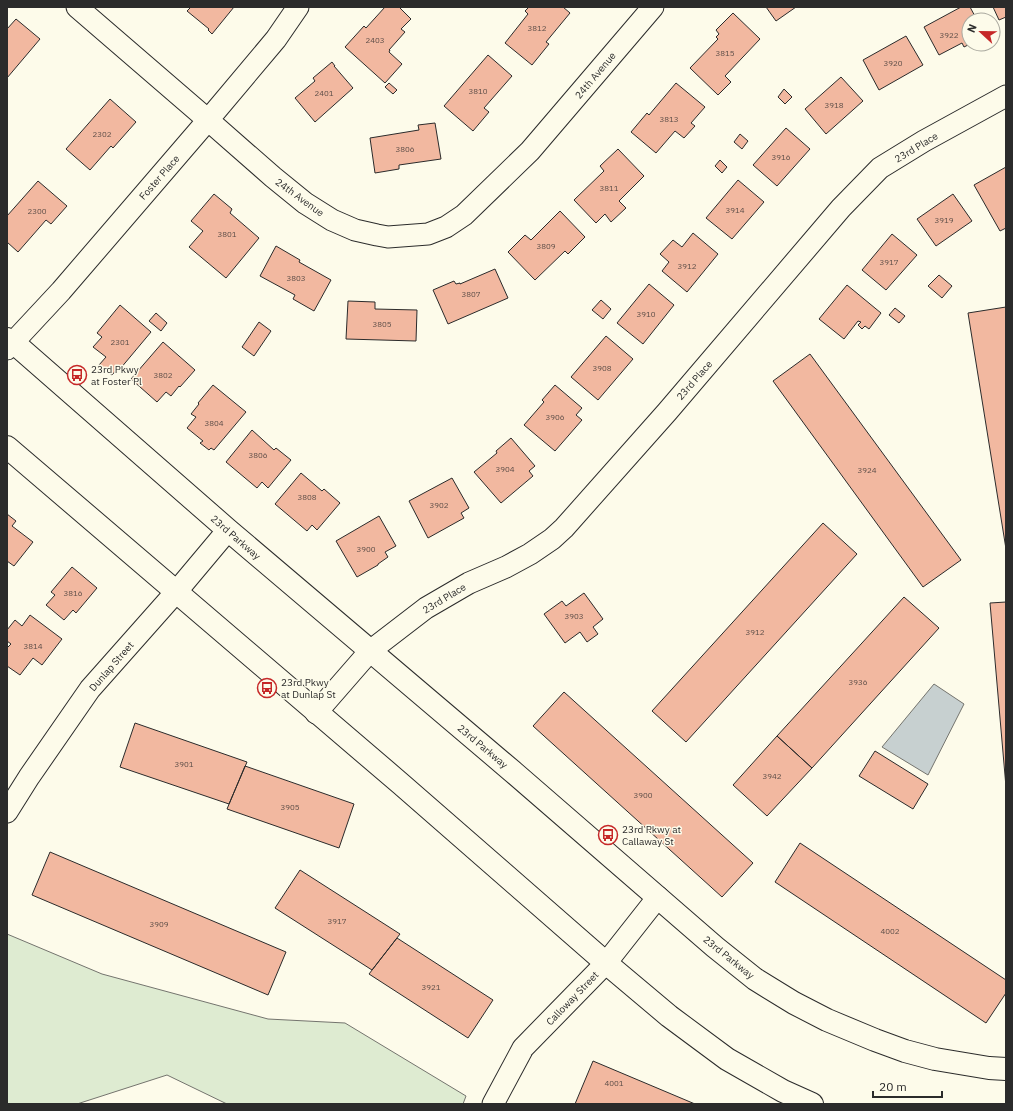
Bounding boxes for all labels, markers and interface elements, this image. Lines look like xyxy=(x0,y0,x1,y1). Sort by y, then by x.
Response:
north arrow xyxy=(961,12,1001,52)
text: N xyxy=(964,22,980,35)
house number: 3812 xyxy=(527,23,547,33)
house number: 3922 xyxy=(939,30,959,40)
house number: 2403 xyxy=(365,35,385,45)
house number: 3815 xyxy=(715,48,735,58)
street label: 24th Avenue xyxy=(572,49,619,101)
house number: 3920 xyxy=(883,58,903,68)
house number: 3810 xyxy=(468,86,488,96)
house number: 2401 xyxy=(314,88,334,98)
house number: 3918 xyxy=(824,100,844,110)
house number: 3813 xyxy=(659,114,679,124)
house number: 2302 xyxy=(92,129,112,139)
street label: 23rd Place xyxy=(892,129,941,165)
house number: 3806 xyxy=(395,144,415,154)
street label: Foster Place xyxy=(136,152,183,202)
house number: 3916 xyxy=(771,152,791,162)
street label: 24th Avenue xyxy=(273,175,327,220)
house number: 3811 xyxy=(599,183,619,193)
house number: 3914 xyxy=(725,205,745,215)
house number: 2300 xyxy=(27,206,47,216)
house number: 3919 xyxy=(934,215,954,225)
house number: 3801 xyxy=(217,229,237,239)
house number: 3809 xyxy=(536,241,556,251)
house number: 3917 xyxy=(879,257,899,267)
house number: 3912 xyxy=(677,261,697,271)
house number: 3803 xyxy=(286,273,306,283)
house number: 3807 xyxy=(461,289,481,299)
house number: 3910 xyxy=(636,309,656,319)
house number: 3805 xyxy=(372,319,392,329)
house number: 2301 xyxy=(110,337,130,347)
street label: 23rd Place xyxy=(674,357,715,403)
place label: 23rd Pkwy at Foster Pl xyxy=(91,363,142,388)
house number: 3908 xyxy=(592,363,612,373)
bus stop icon: 23rd Pkwy at Foster Pl xyxy=(66,364,88,386)
house number: 3802 xyxy=(153,370,173,380)
house number: 3906 xyxy=(545,412,565,422)
house number: 3804 xyxy=(204,418,224,428)
house number: 3806 xyxy=(248,450,268,460)
house number: 3904 xyxy=(495,464,515,474)
house number: 3924 xyxy=(857,465,877,475)
house number: 3808 xyxy=(297,492,317,502)
house number: 3902 xyxy=(429,500,449,510)
street label: 23rd Parkway xyxy=(208,512,263,563)
house number: 3900 xyxy=(356,544,376,554)
street label: 23rd Place xyxy=(420,580,469,616)
house number: 3816 xyxy=(63,588,83,598)
house number: 3903 xyxy=(564,611,584,621)
house number: 3912 xyxy=(745,627,765,637)
street label: Dunlap Street xyxy=(86,638,137,694)
house number: 3814 xyxy=(23,641,43,651)
place label: 23rd Pkwy at Dunlap St xyxy=(281,676,336,701)
bus stop icon: 23rd Pkwy at Dunlap St xyxy=(256,677,278,699)
house number: 3936 xyxy=(848,677,868,687)
street label: 23rd Parkway xyxy=(455,722,511,771)
house number: 3901 xyxy=(174,759,194,769)
house number: 3942 xyxy=(762,771,782,781)
house number: 3900 xyxy=(633,790,653,800)
house number: 3905 xyxy=(280,802,300,812)
place label: 23rd Pkwy at Callaway St xyxy=(622,823,681,848)
bus stop icon: 23rd Pkwy at Callaway St xyxy=(597,824,619,846)
house number: 3917 xyxy=(327,916,347,926)
house number: 3909 xyxy=(149,919,169,929)
house number: 4002 xyxy=(880,926,900,936)
street label: 23rd Parkway xyxy=(701,933,757,982)
street label: Calloway Street xyxy=(543,968,602,1028)
house number: 3921 xyxy=(421,982,441,992)
scale bar xyxy=(873,1073,942,1099)
house number: 4001 xyxy=(604,1078,624,1088)
text: 20 m xyxy=(879,1079,907,1094)

